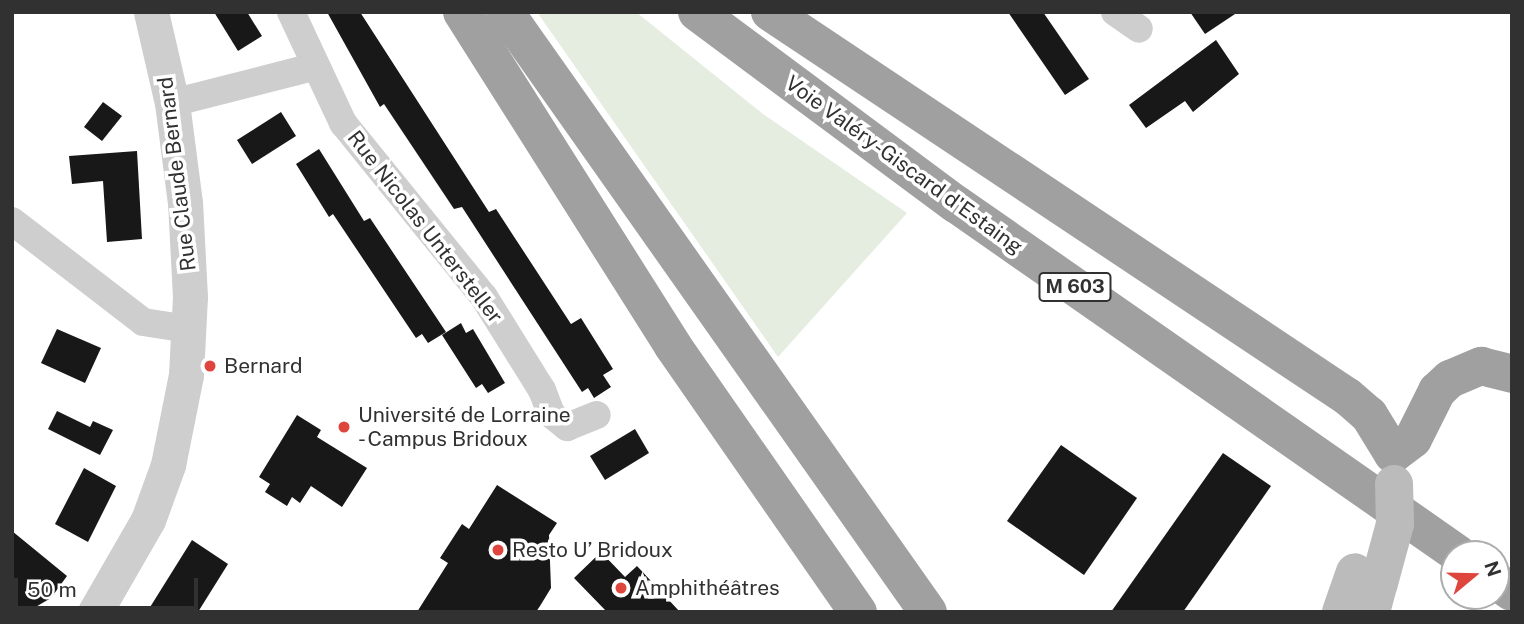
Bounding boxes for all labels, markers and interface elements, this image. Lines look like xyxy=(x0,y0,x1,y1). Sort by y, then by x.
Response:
street label: Voie Valéry-Giscard d'Estaing xyxy=(780,70,1028,260)
street label: Rue Claude Bernard xyxy=(153,75,201,273)
street label: Rue Nicolas Untersteller xyxy=(342,126,508,328)
road number: M 603 xyxy=(1038,272,1112,302)
place label: Bernard xyxy=(224,353,303,379)
marker: Bernard xyxy=(202,358,218,374)
place label: Université de Lorraine - Campus Bridoux xyxy=(358,402,571,452)
marker: Université de Lorraine - Campus Bridoux xyxy=(336,419,352,435)
place label: Resto U’ Bridoux xyxy=(512,537,674,563)
north arrow xyxy=(1440,540,1510,610)
marker: Resto U’ Bridoux xyxy=(490,542,506,558)
text: N xyxy=(1480,558,1506,579)
scale bar xyxy=(18,564,201,608)
place label: Amphithéâtres xyxy=(635,575,780,601)
text: 50 m xyxy=(27,577,77,602)
marker: Amphithéâtres xyxy=(613,580,629,596)

